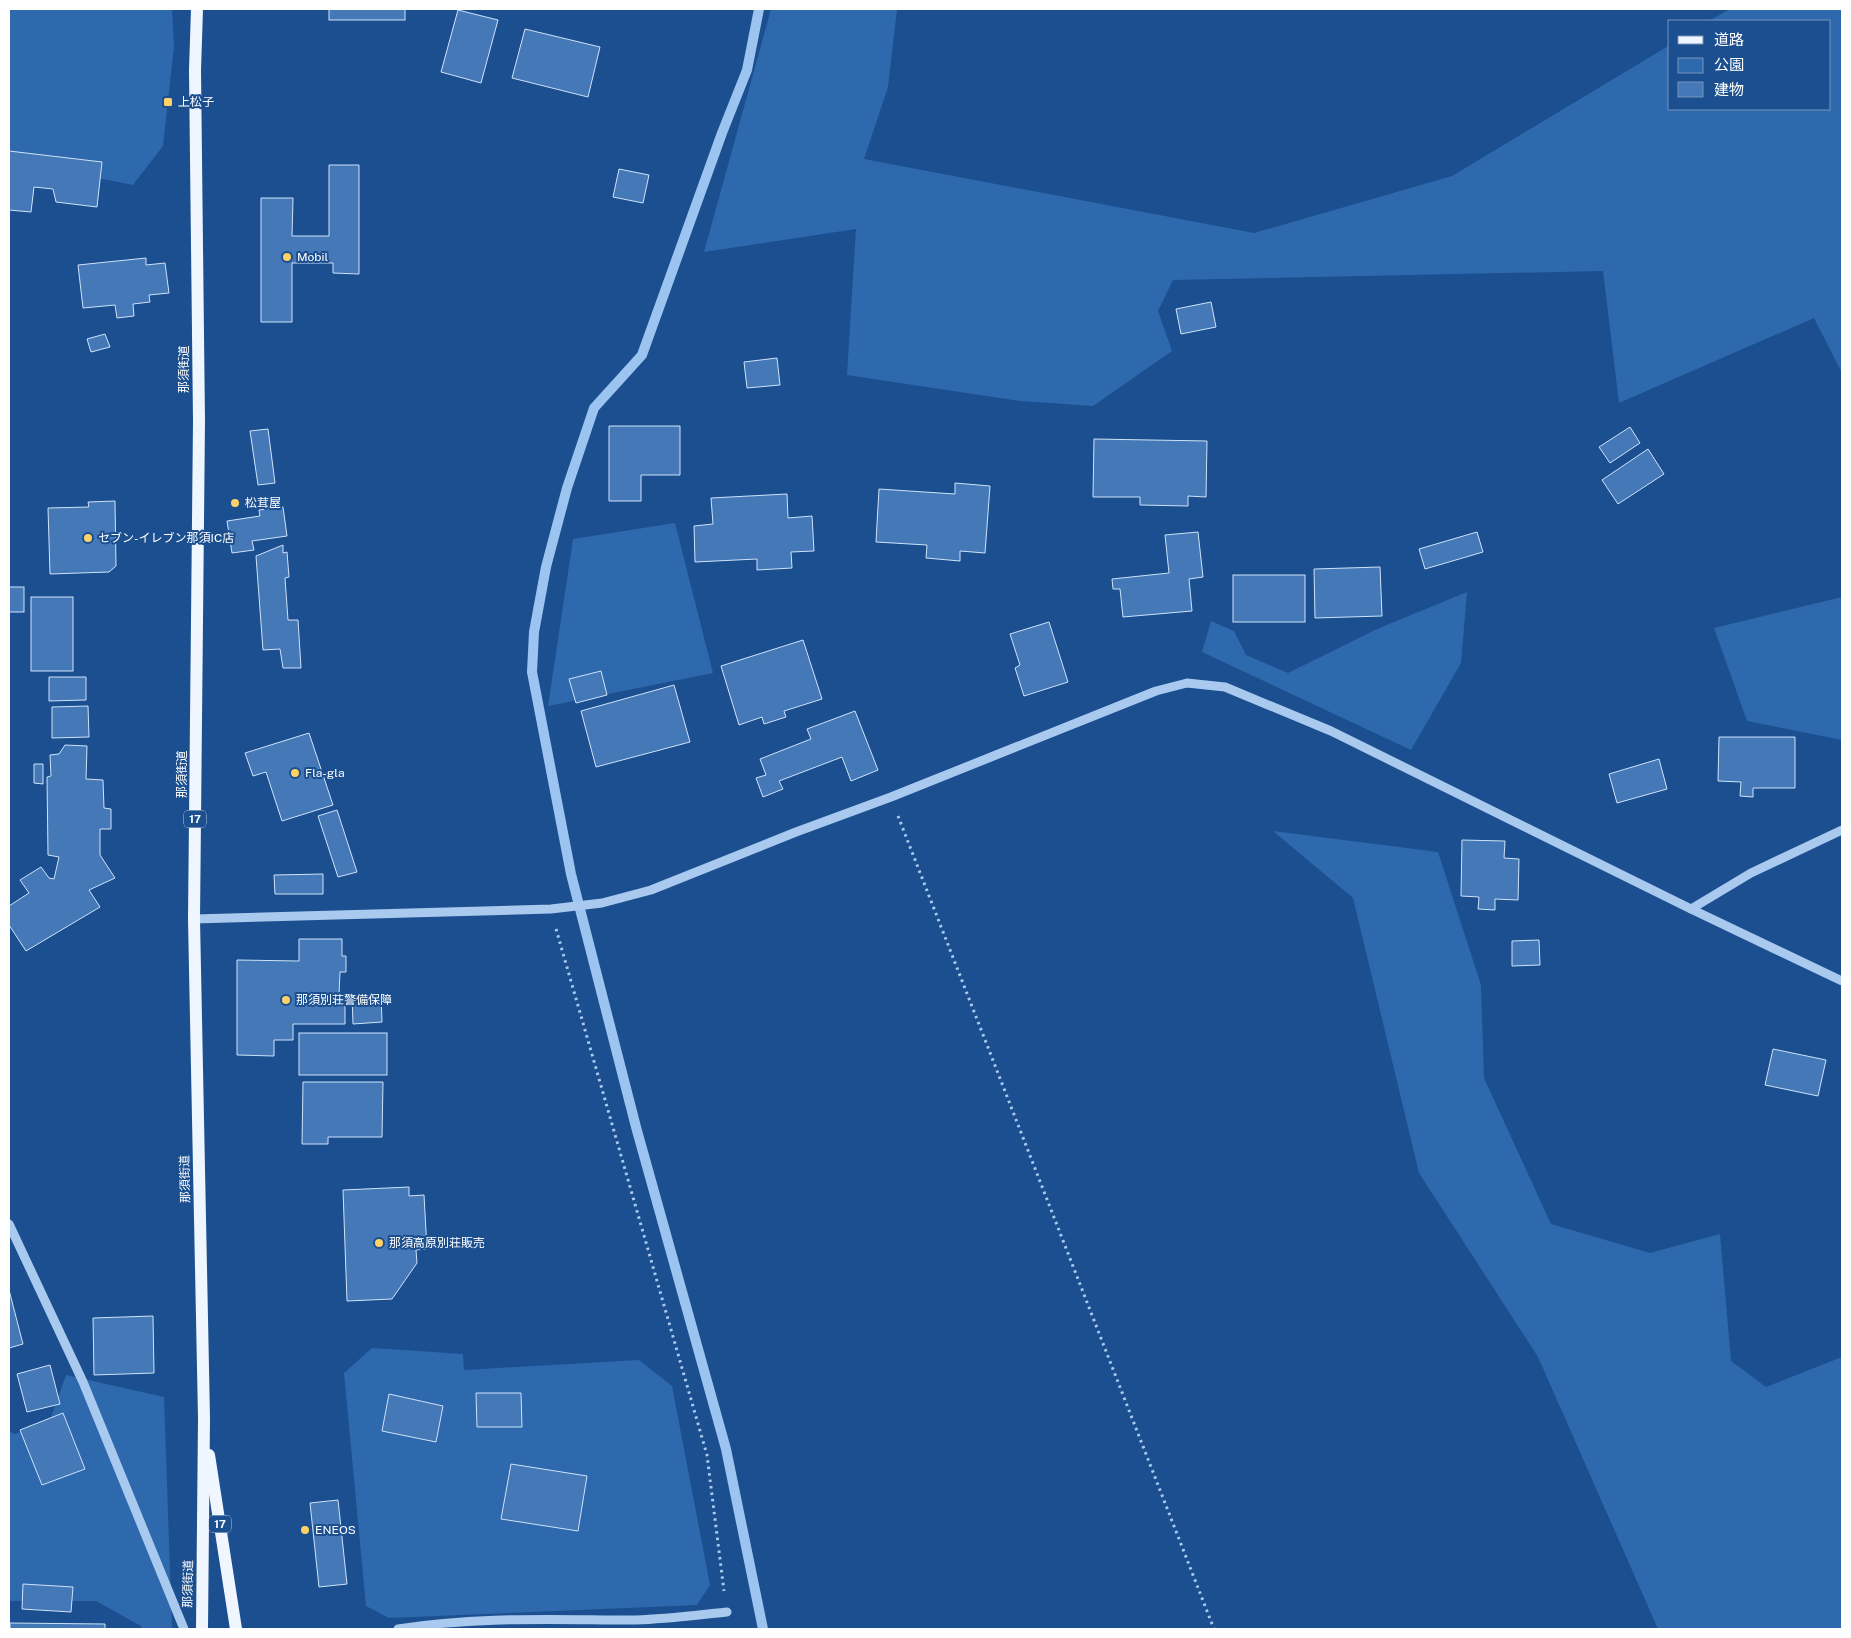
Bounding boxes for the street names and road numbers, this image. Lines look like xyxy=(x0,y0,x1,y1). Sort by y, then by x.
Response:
street label: 那須街道 xyxy=(177,345,191,393)
street label: 那須街道 xyxy=(175,750,189,798)
road number: 17 xyxy=(184,811,206,828)
street label: 那須街道 xyxy=(178,1155,192,1203)
road number: 17 xyxy=(209,1516,231,1532)
street label: 那須街道 xyxy=(181,1560,195,1608)

